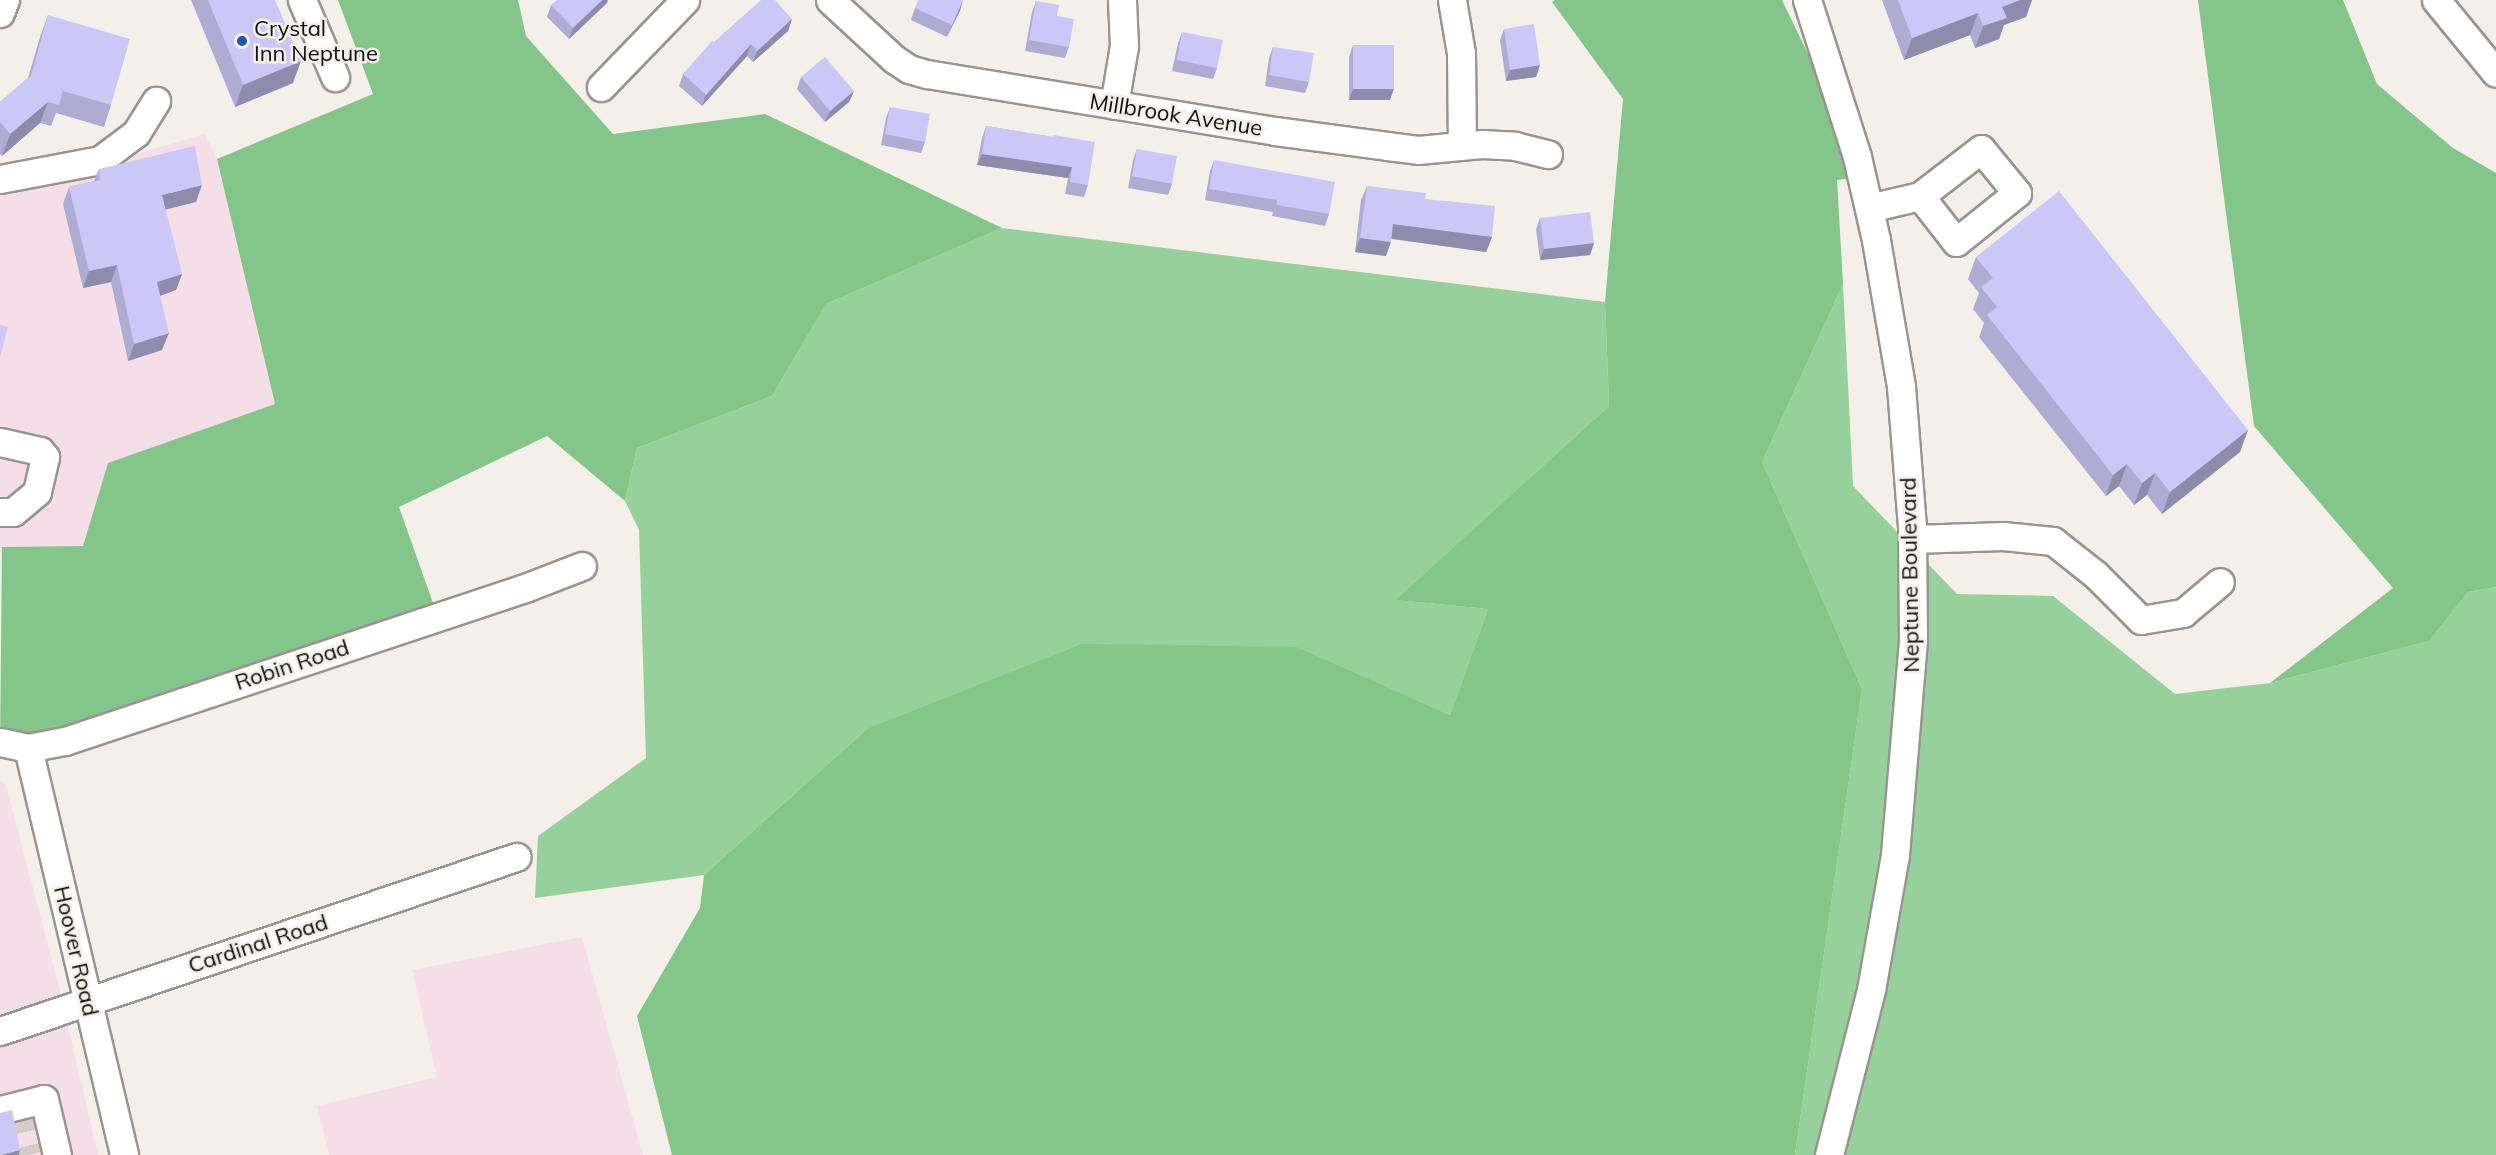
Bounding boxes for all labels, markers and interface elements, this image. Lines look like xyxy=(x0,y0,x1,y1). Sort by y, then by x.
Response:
place label: Crystal Inn Neptune xyxy=(254,15,378,66)
marker: Crystal Inn Neptune xyxy=(235,34,249,48)
street label: Millbrook Avenue xyxy=(1088,88,1264,142)
street label: Neptune Boulevard xyxy=(1895,477,1925,673)
street label: Robin Road xyxy=(232,634,352,696)
street label: Hoover Road xyxy=(48,883,104,1019)
street label: Cardinal Road xyxy=(185,909,331,979)

